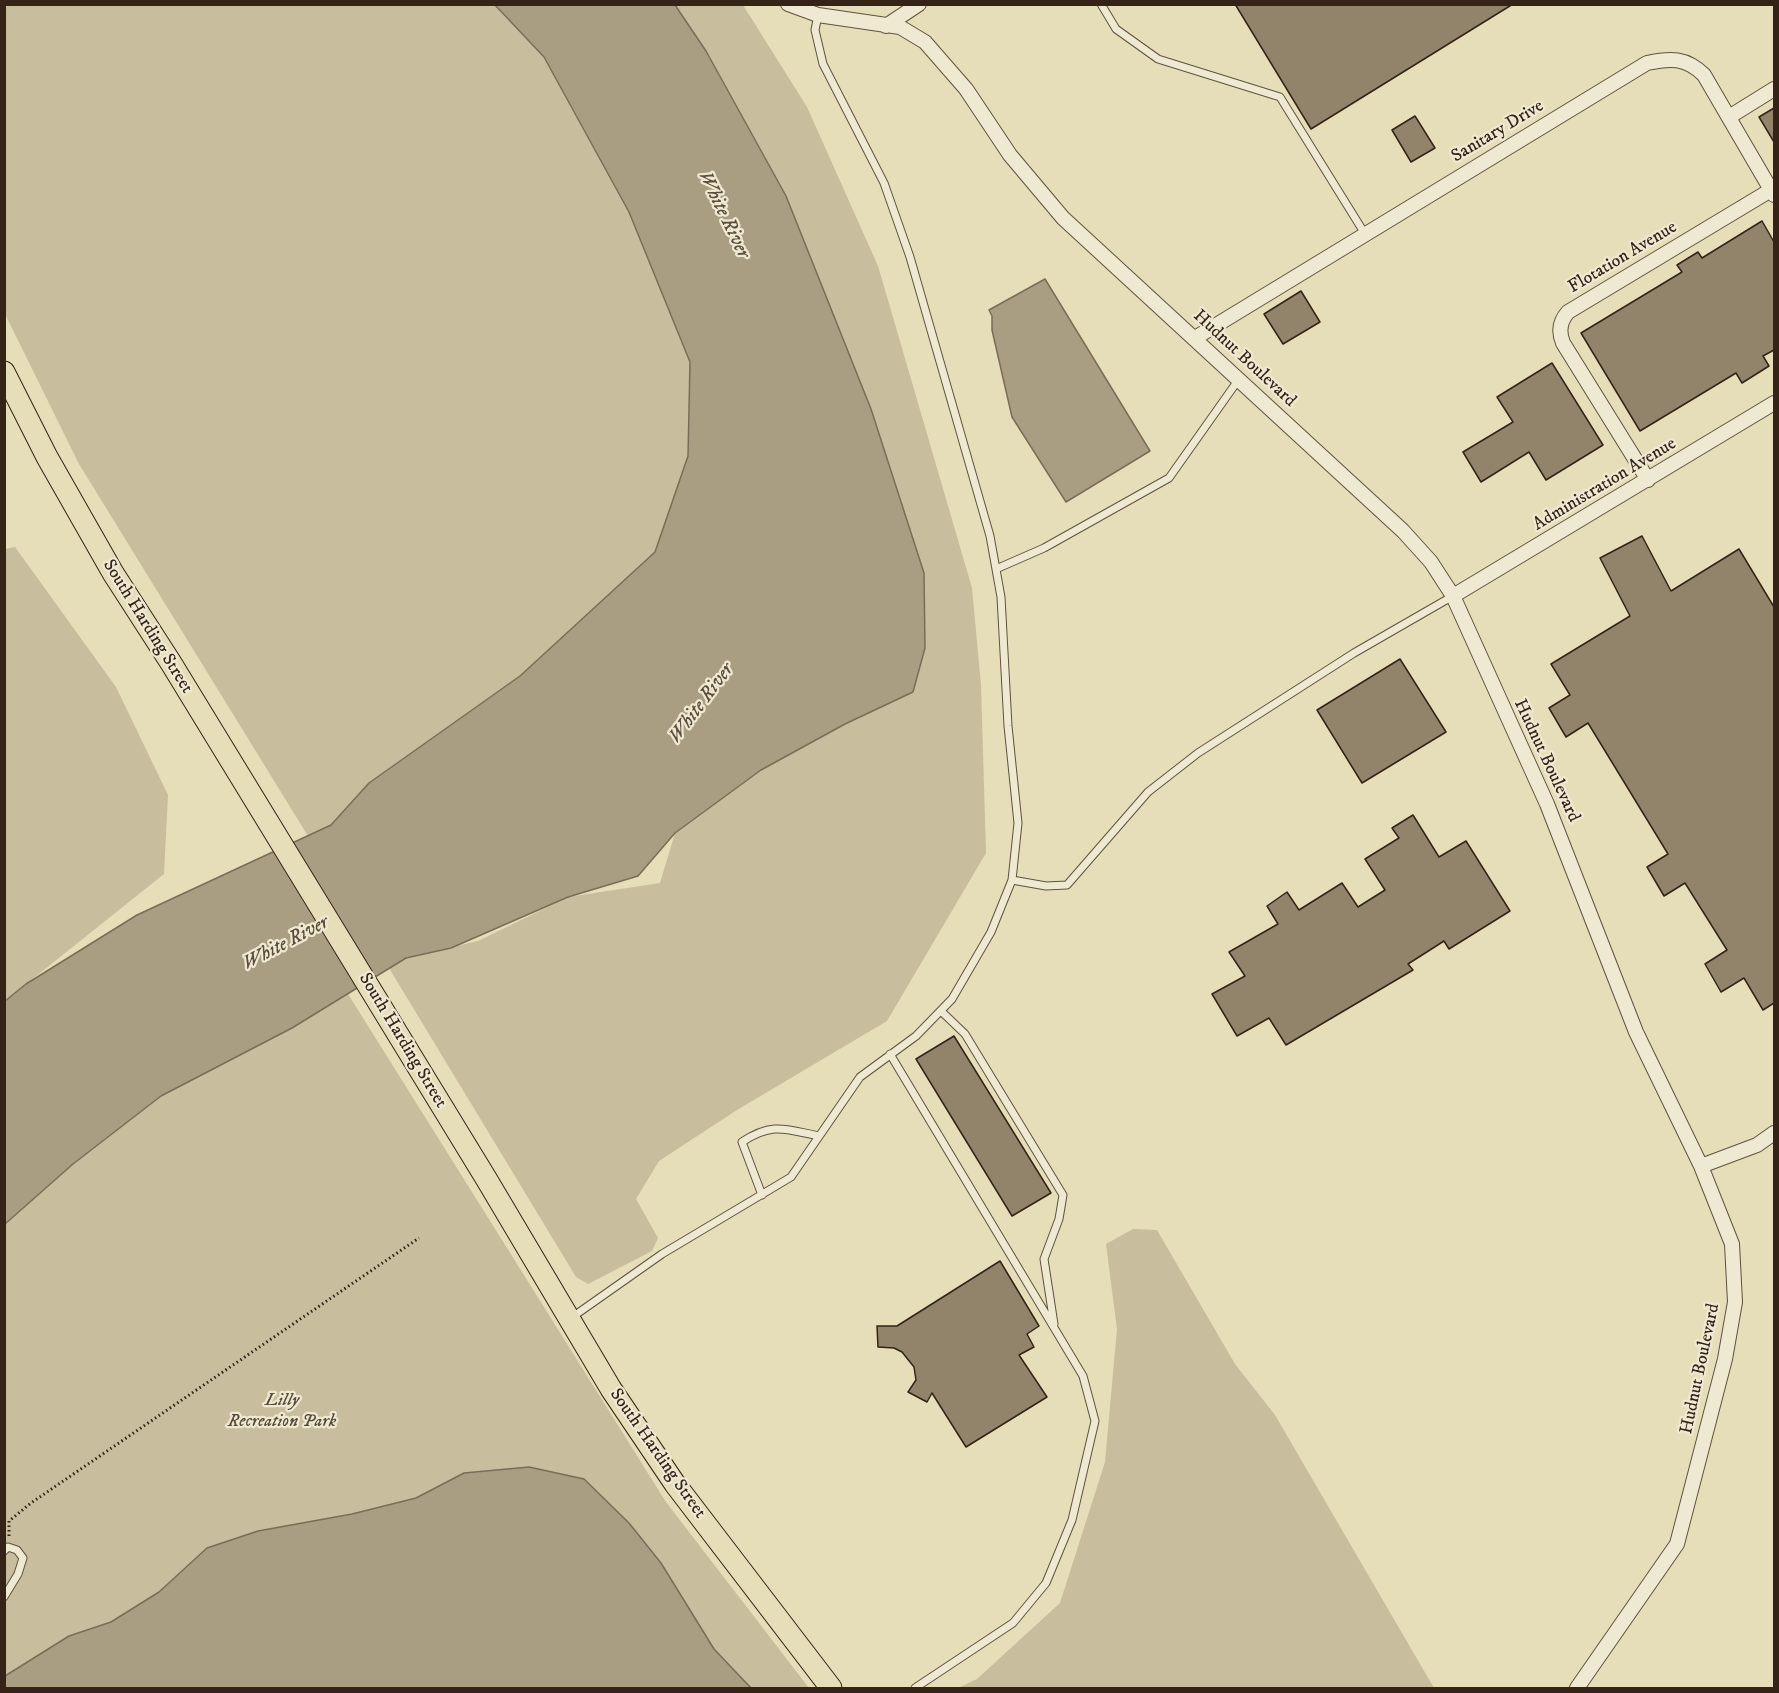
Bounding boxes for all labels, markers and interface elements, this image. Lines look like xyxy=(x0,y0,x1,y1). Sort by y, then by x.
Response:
street label: Sanitary Drive xyxy=(1448,96,1548,168)
water label: White River xyxy=(692,167,754,263)
street label: Flotation Avenue xyxy=(1565,217,1681,299)
street label: Hudnut Boulevard xyxy=(1188,306,1300,412)
street label: Administration Avenue xyxy=(1530,434,1680,536)
street label: South Harding Street xyxy=(97,556,197,698)
water label: White River xyxy=(664,659,740,749)
street label: Hudnut Boulevard xyxy=(1508,696,1584,826)
water label: White River xyxy=(239,911,333,977)
street label: South Harding Street xyxy=(353,970,451,1112)
street label: Hudnut Boulevard xyxy=(1677,1302,1725,1436)
street label: South Harding Street xyxy=(604,1385,710,1523)
park label: Lilly Recreation Park xyxy=(228,1390,336,1432)

